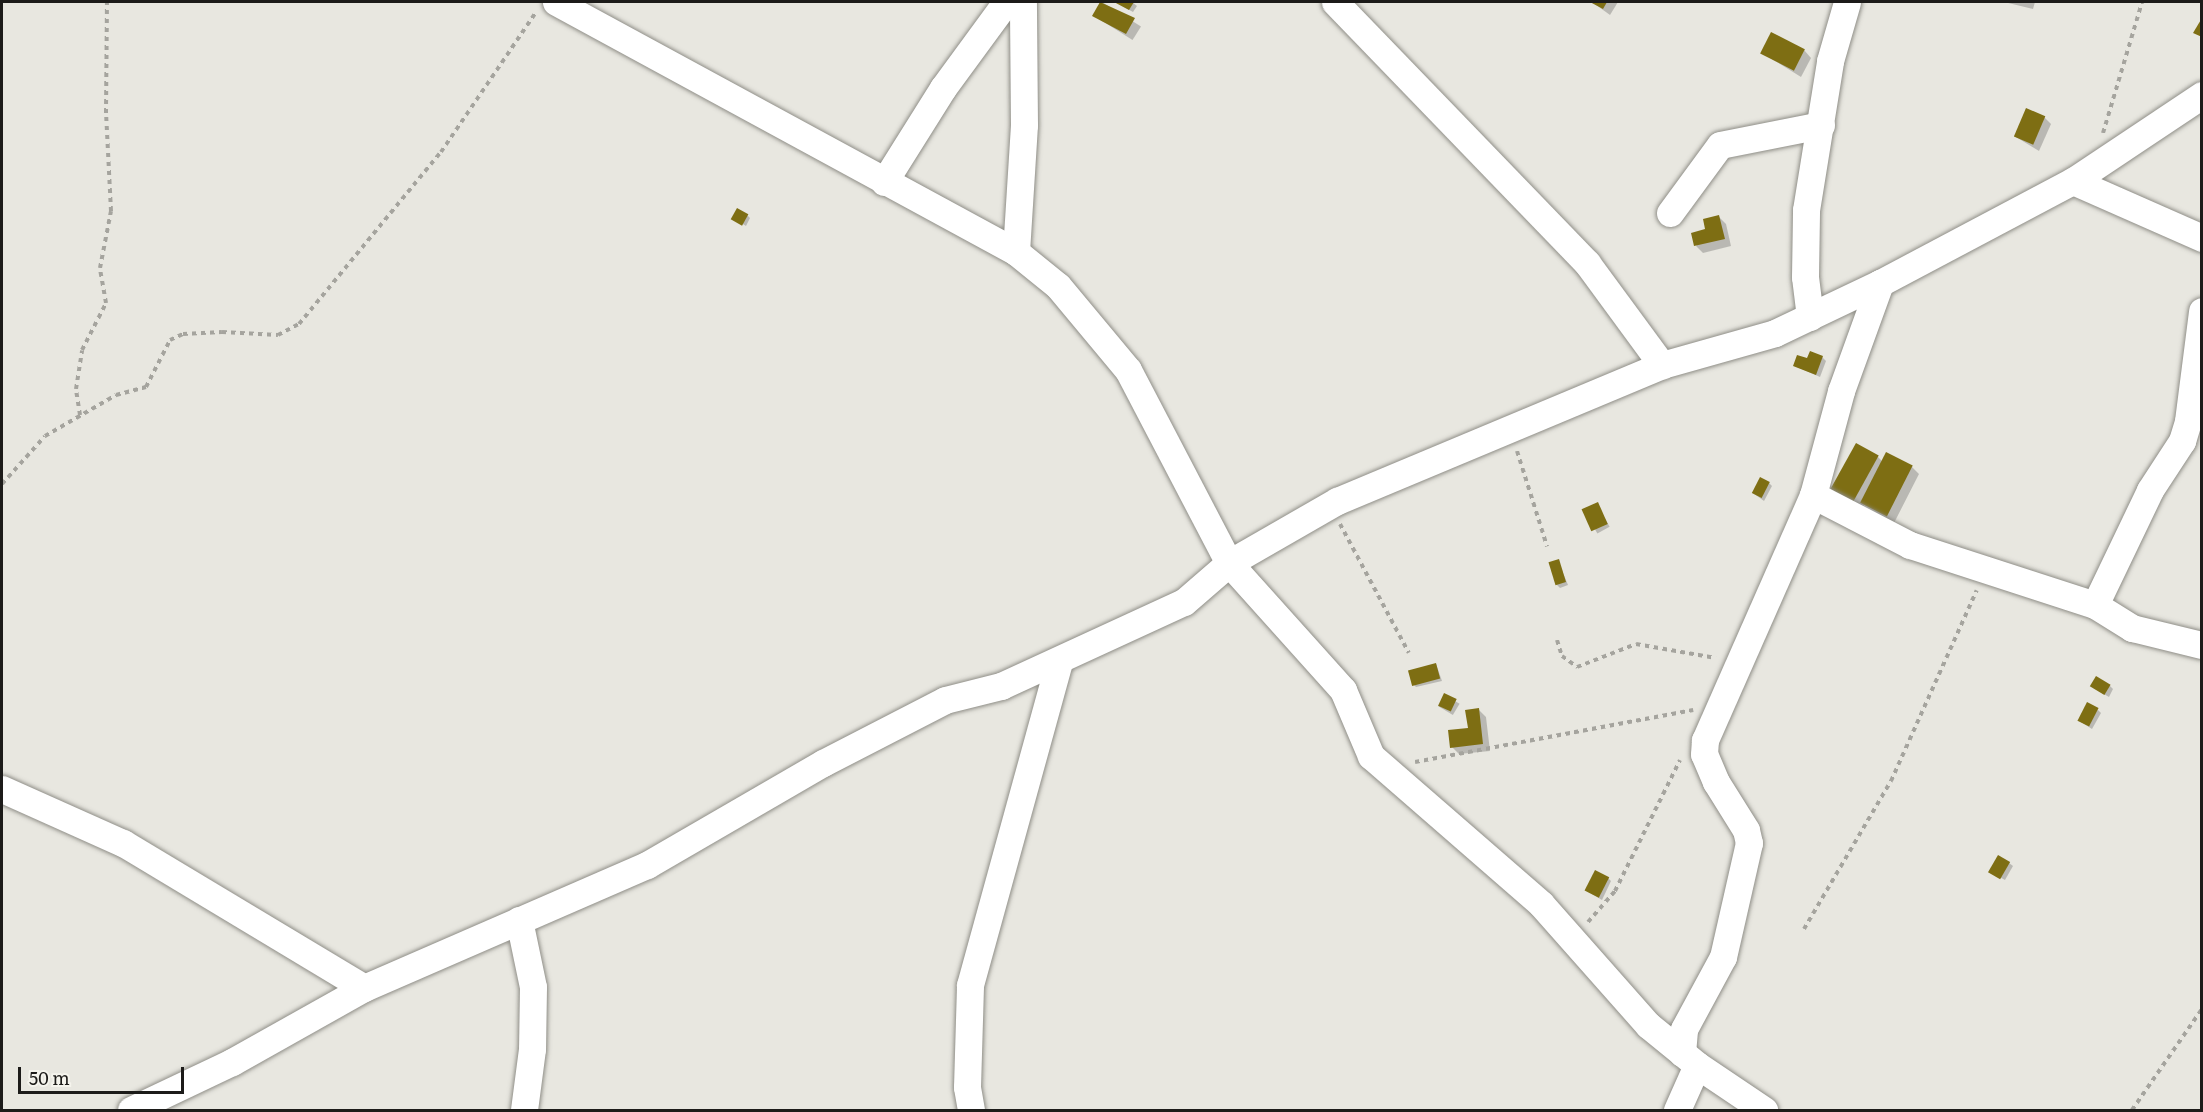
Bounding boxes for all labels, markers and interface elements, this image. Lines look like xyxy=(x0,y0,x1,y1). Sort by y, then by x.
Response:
scale bar xyxy=(21,1055,188,1093)
text: 50 m xyxy=(29,1064,70,1091)

